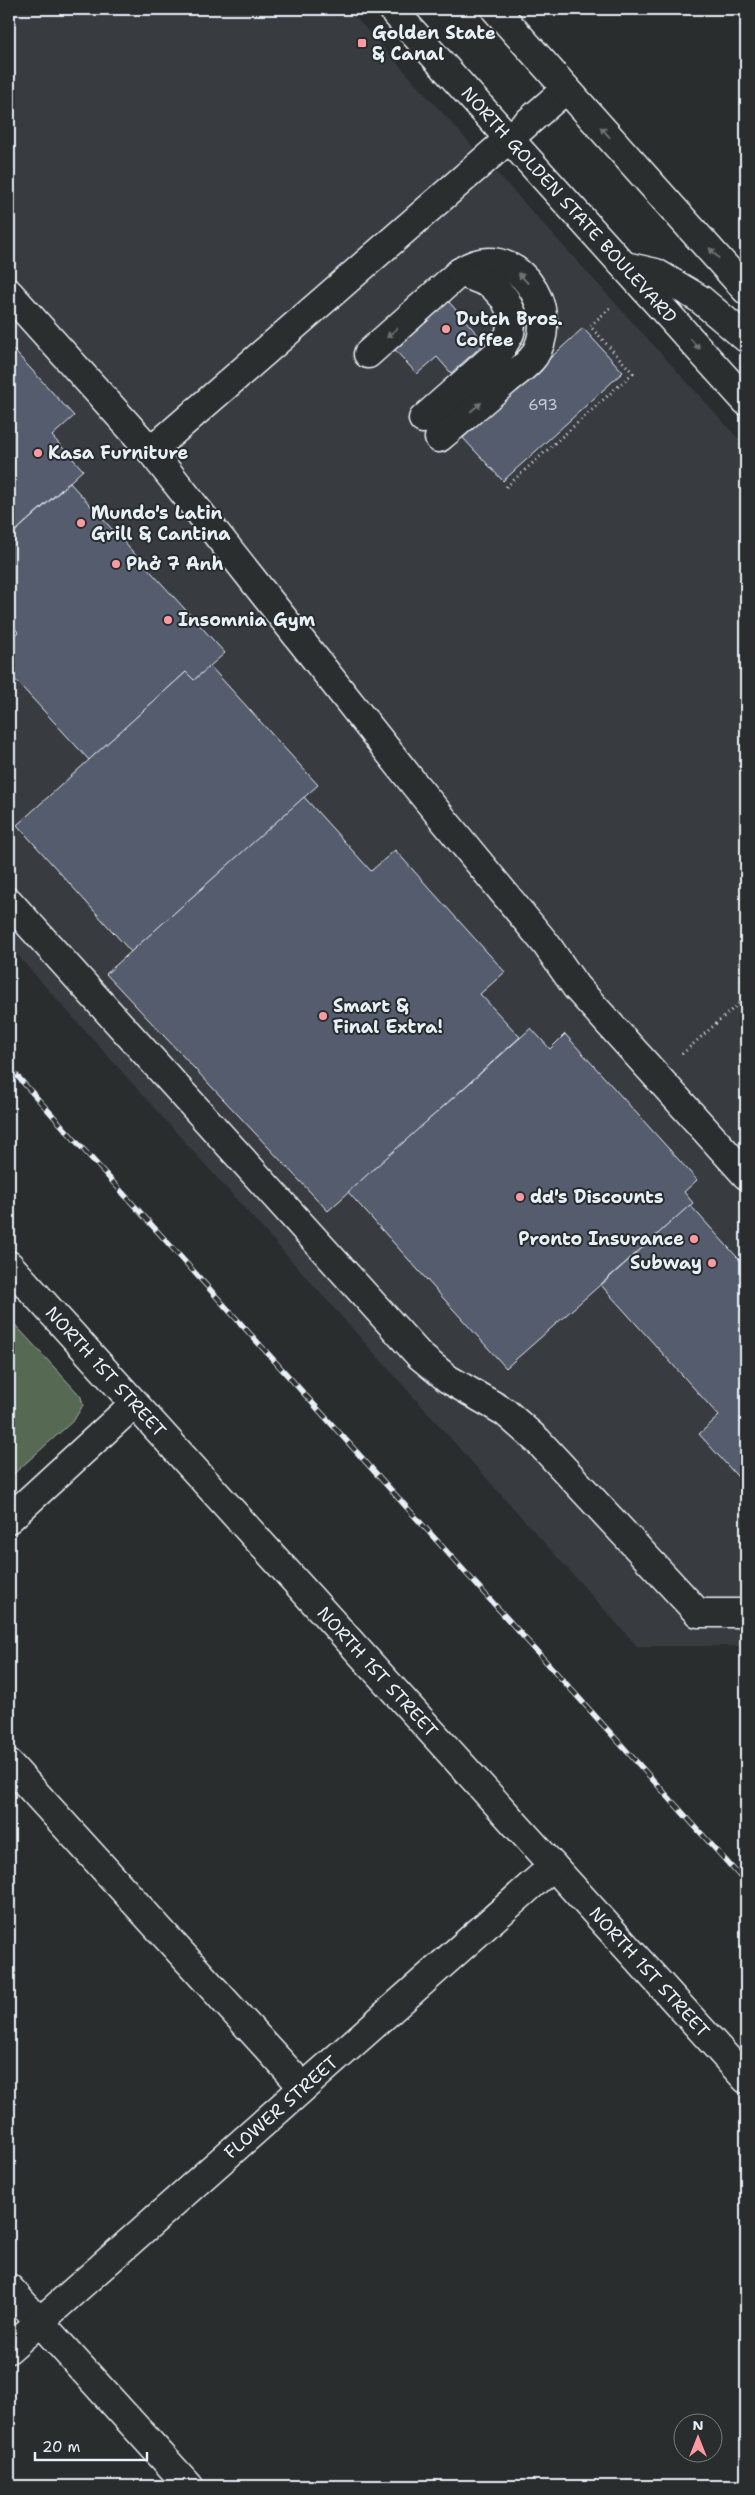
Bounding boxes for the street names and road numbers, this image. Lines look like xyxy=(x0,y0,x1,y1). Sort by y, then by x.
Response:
street label: NORTH GOLDEN STATE BOULEVARD xyxy=(456,82,682,328)
street label: NORTH 1ST STREET xyxy=(40,1301,171,1442)
street label: NORTH 1ST STREET xyxy=(312,1601,443,1743)
street label: NORTH 1ST STREET xyxy=(584,1902,715,2043)
street label: FLOWER STREET xyxy=(219,2050,343,2164)

